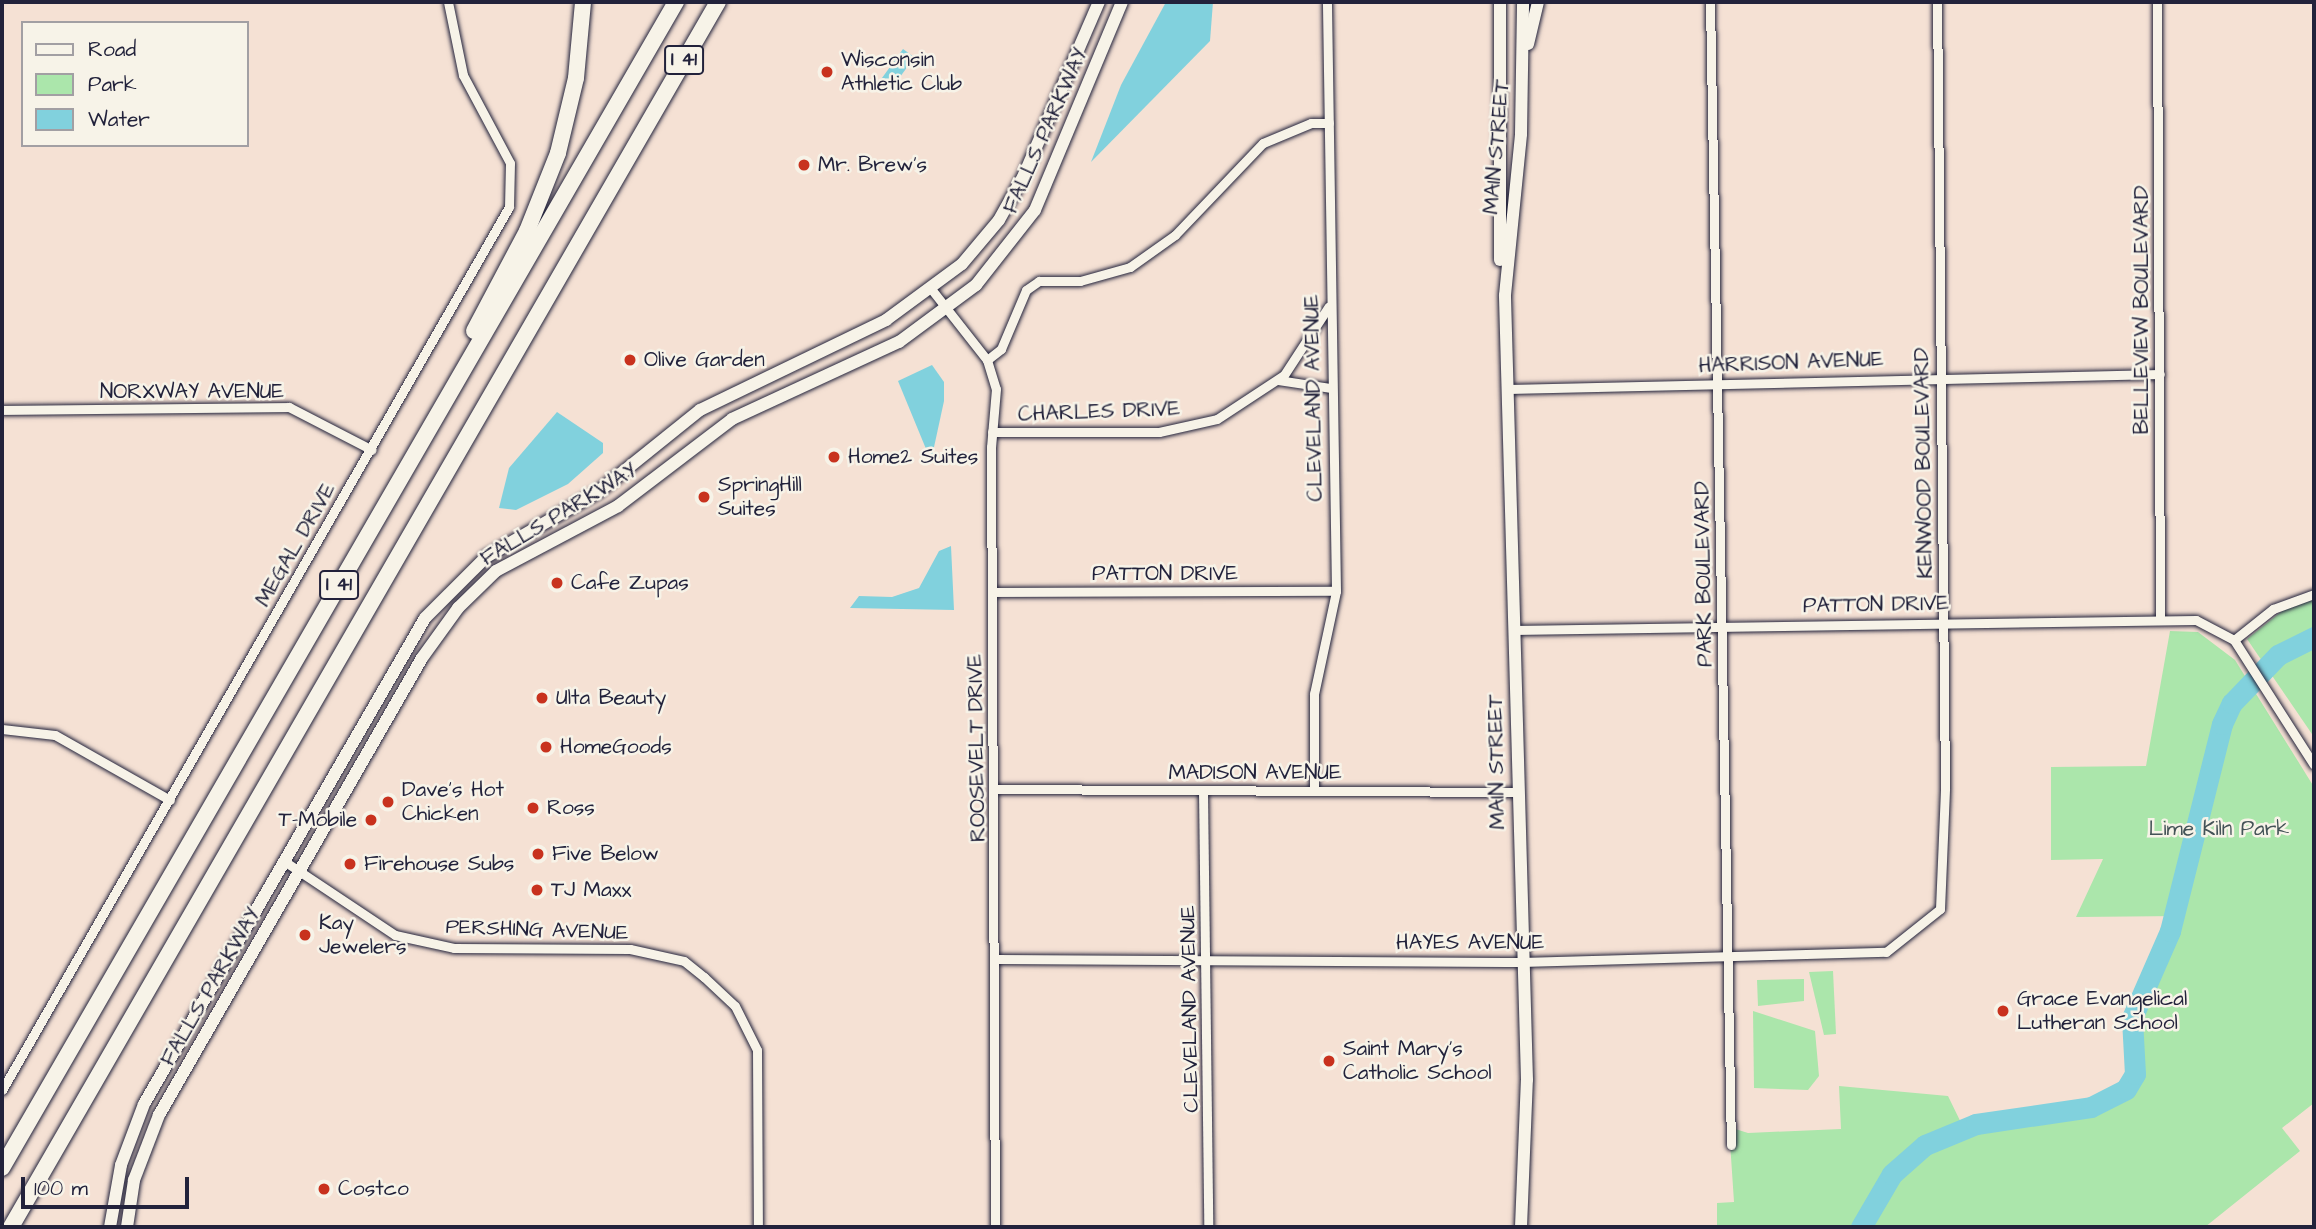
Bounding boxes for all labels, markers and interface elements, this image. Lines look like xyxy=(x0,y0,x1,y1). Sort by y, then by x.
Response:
legend xyxy=(21,21,248,147)
text: Road xyxy=(88,35,136,64)
road number: I 41 xyxy=(663,44,705,76)
street label: FALLS PARKWAY xyxy=(998,45,1094,217)
place label: Wisconsin Athletic Club xyxy=(841,47,962,97)
marker: Wisconsin Athletic Club xyxy=(819,64,835,80)
text: Park xyxy=(88,70,137,99)
street label: MAIN STREET xyxy=(1479,79,1515,215)
text: Water xyxy=(88,105,150,134)
place label: Mr. Brew's xyxy=(818,152,927,178)
marker: Mr. Brew's xyxy=(796,157,812,173)
street label: BELLEVIEW BOULEVARD xyxy=(2129,186,2155,434)
street label: CLEVELAND AVENUE xyxy=(1300,294,1328,502)
place label: Olive Garden xyxy=(644,347,765,373)
street label: HARRISON AVENUE xyxy=(1698,347,1884,379)
street label: KENWOOD BOULEVARD xyxy=(1909,347,1939,579)
marker: Olive Garden xyxy=(622,352,638,368)
street label: NORXWAY AVENUE xyxy=(100,379,284,405)
street label: CHARLES DRIVE xyxy=(1017,397,1181,427)
place label: Home2 Suites xyxy=(848,444,978,470)
marker: Home2 Suites xyxy=(826,449,842,465)
street label: FALLS PARKWAY xyxy=(476,458,642,572)
place label: SpringHill Suites xyxy=(718,472,802,522)
street label: MEGAL DRIVE xyxy=(251,479,341,611)
street label: PARK BOULEVARD xyxy=(1690,481,1718,667)
marker: SpringHill Suites xyxy=(696,489,712,505)
street label: PATTON DRIVE xyxy=(1092,561,1238,587)
road number: I 41 xyxy=(318,570,360,600)
place label: Cafe Zupas xyxy=(571,570,689,596)
marker: Cafe Zupas xyxy=(549,575,565,591)
street label: PATTON DRIVE xyxy=(1803,591,1949,619)
street label: ROOSEVELT DRIVE xyxy=(963,654,991,842)
place label: Ulta Beauty xyxy=(556,685,666,711)
marker: Ulta Beauty xyxy=(534,690,550,706)
street label: MAIN STREET xyxy=(1483,694,1511,830)
place label: HomeGoods xyxy=(560,734,672,760)
marker: HomeGoods xyxy=(538,739,554,755)
street label: MADISON AVENUE xyxy=(1168,760,1342,786)
place label: Dave's Hot Chicken xyxy=(402,777,504,827)
marker: Dave's Hot Chicken xyxy=(380,794,396,810)
place label: Ross xyxy=(547,795,595,821)
marker: Ross xyxy=(525,800,541,816)
place label: T-Mobile xyxy=(279,807,357,833)
marker: T-Mobile xyxy=(363,812,379,828)
park label: Lime Kiln Park xyxy=(2149,816,2289,842)
place label: Five Below xyxy=(552,841,659,867)
marker: Five Below xyxy=(530,846,546,862)
place label: Firehouse Subs xyxy=(364,851,514,877)
marker: Firehouse Subs xyxy=(342,856,358,872)
place label: TJ Maxx xyxy=(551,877,631,903)
marker: TJ Maxx xyxy=(529,882,545,898)
street label: FALLS PARKWAY xyxy=(156,904,266,1070)
street label: CLEVELAND AVENUE xyxy=(1176,905,1204,1113)
place label: Kay Jewelers xyxy=(319,910,407,960)
street label: PERSHING AVENUE xyxy=(445,914,629,946)
marker: Kay Jewelers xyxy=(297,927,313,943)
street label: HAYES AVENUE xyxy=(1396,930,1544,956)
place label: Grace Evangelical Lutheran School xyxy=(2017,986,2187,1036)
marker: Grace Evangelical Lutheran School xyxy=(1995,1003,2011,1019)
place label: Saint Mary's Catholic School xyxy=(1343,1036,1492,1086)
marker: Saint Mary's Catholic School xyxy=(1321,1053,1337,1069)
scale bar xyxy=(24,1162,192,1206)
text: 100 m xyxy=(34,1174,88,1203)
place label: Costco xyxy=(338,1176,409,1202)
marker: Costco xyxy=(316,1181,332,1197)

